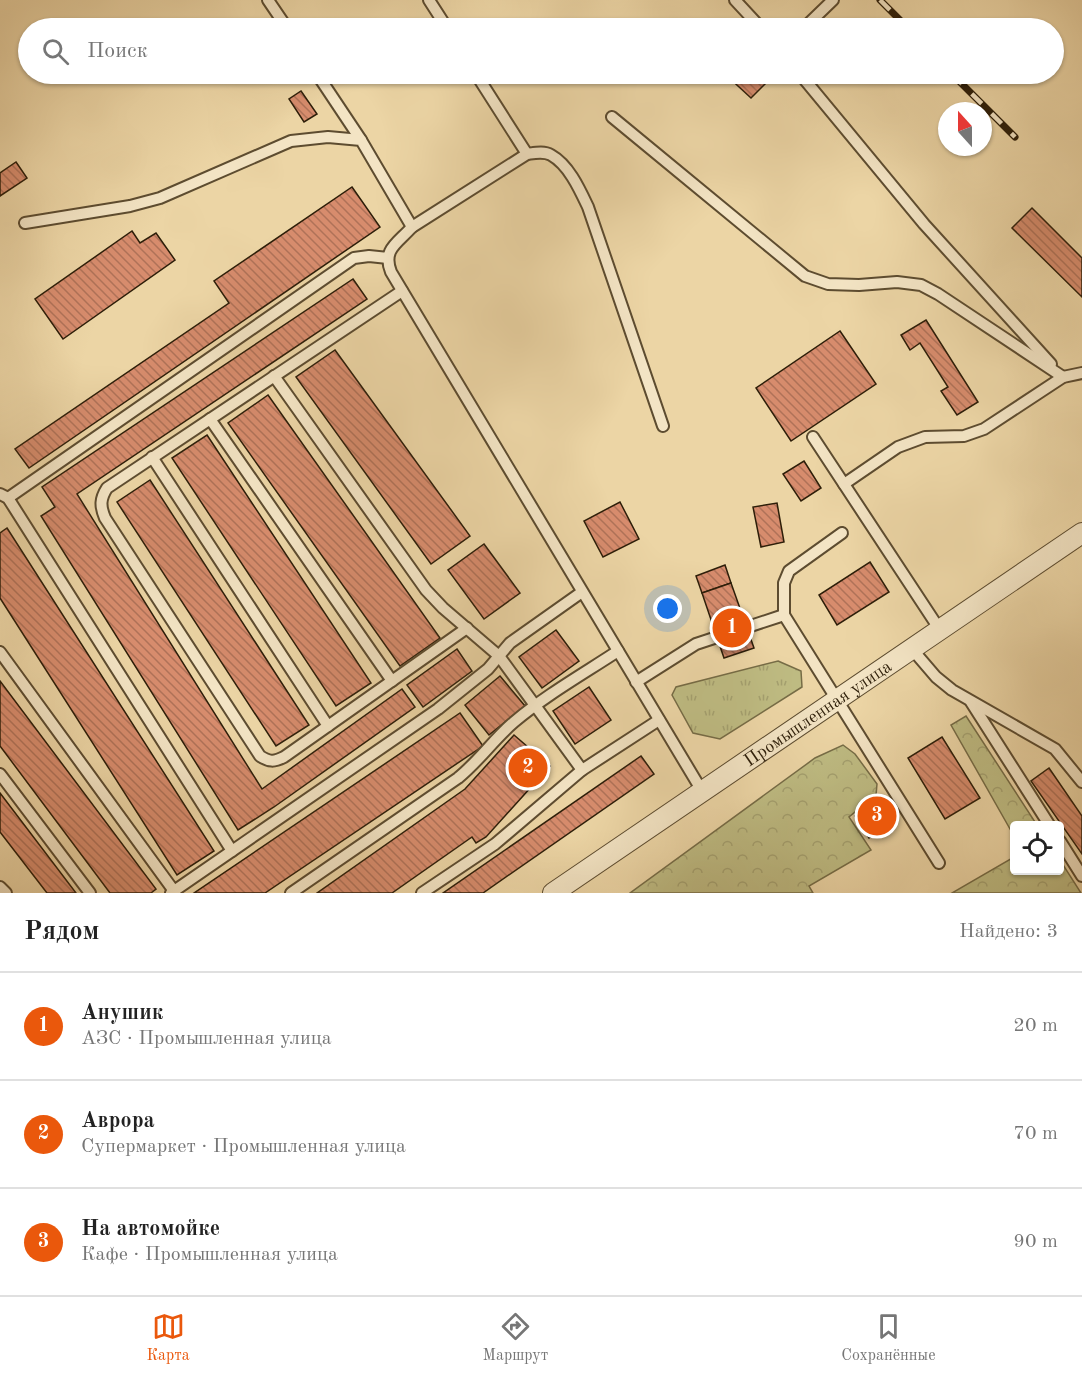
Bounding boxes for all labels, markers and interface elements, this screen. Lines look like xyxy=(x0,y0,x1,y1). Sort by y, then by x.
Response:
search box xyxy=(18,18,1064,84)
icon: search xyxy=(39,35,72,68)
text: Поиск xyxy=(87,40,148,62)
north arrow xyxy=(938,102,992,156)
your location xyxy=(653,594,682,623)
pin: 1 xyxy=(712,606,752,650)
street label: Промышленная улица xyxy=(741,657,895,770)
pin: 2 xyxy=(508,746,548,790)
pin: 3 xyxy=(858,794,896,838)
map controls xyxy=(1010,821,1064,875)
button: locate xyxy=(1010,821,1064,875)
text: Рядом xyxy=(24,919,99,945)
text: Найдено: 3 xyxy=(959,922,1058,942)
text: Анушик xyxy=(81,1002,163,1024)
text: 1 xyxy=(38,1016,49,1036)
text: 20 m xyxy=(1013,1016,1058,1036)
text: АЗС · Промышленная улица xyxy=(81,1029,332,1049)
text: Аврора xyxy=(81,1110,155,1132)
text: 2 xyxy=(38,1124,49,1144)
text: 70 m xyxy=(1013,1124,1058,1144)
text: Супермаркет · Промышленная улица xyxy=(81,1137,406,1157)
text: На автомойке xyxy=(81,1218,220,1240)
text: 3 xyxy=(38,1232,49,1252)
text: 90 m xyxy=(1013,1232,1058,1252)
text: Кафе · Промышленная улица xyxy=(81,1245,338,1265)
tab: Карта xyxy=(146,1310,190,1366)
tab: Маршрут xyxy=(483,1310,548,1366)
tab: Сохранённые xyxy=(841,1310,936,1366)

